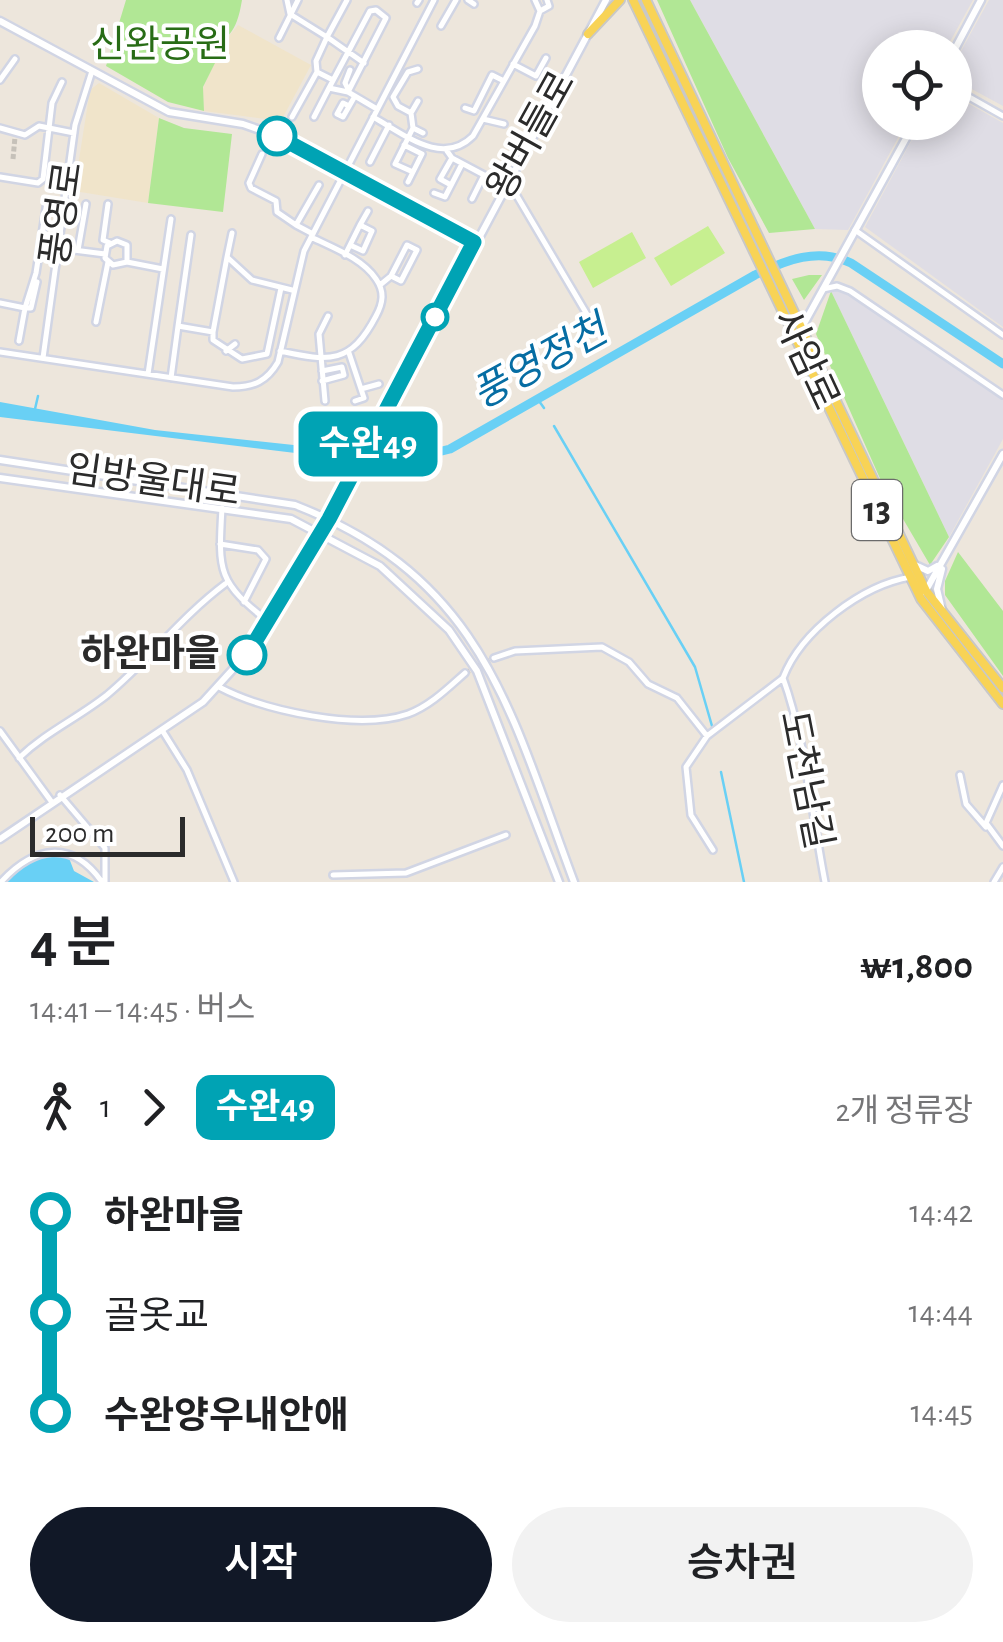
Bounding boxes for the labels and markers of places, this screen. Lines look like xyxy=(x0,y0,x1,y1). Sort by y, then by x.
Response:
unlabelled marker xyxy=(258,117,296,155)
unlabelled marker xyxy=(422,304,448,330)
place label: 하완마을 xyxy=(80,633,220,674)
marker: 하완마을 xyxy=(228,636,266,674)

